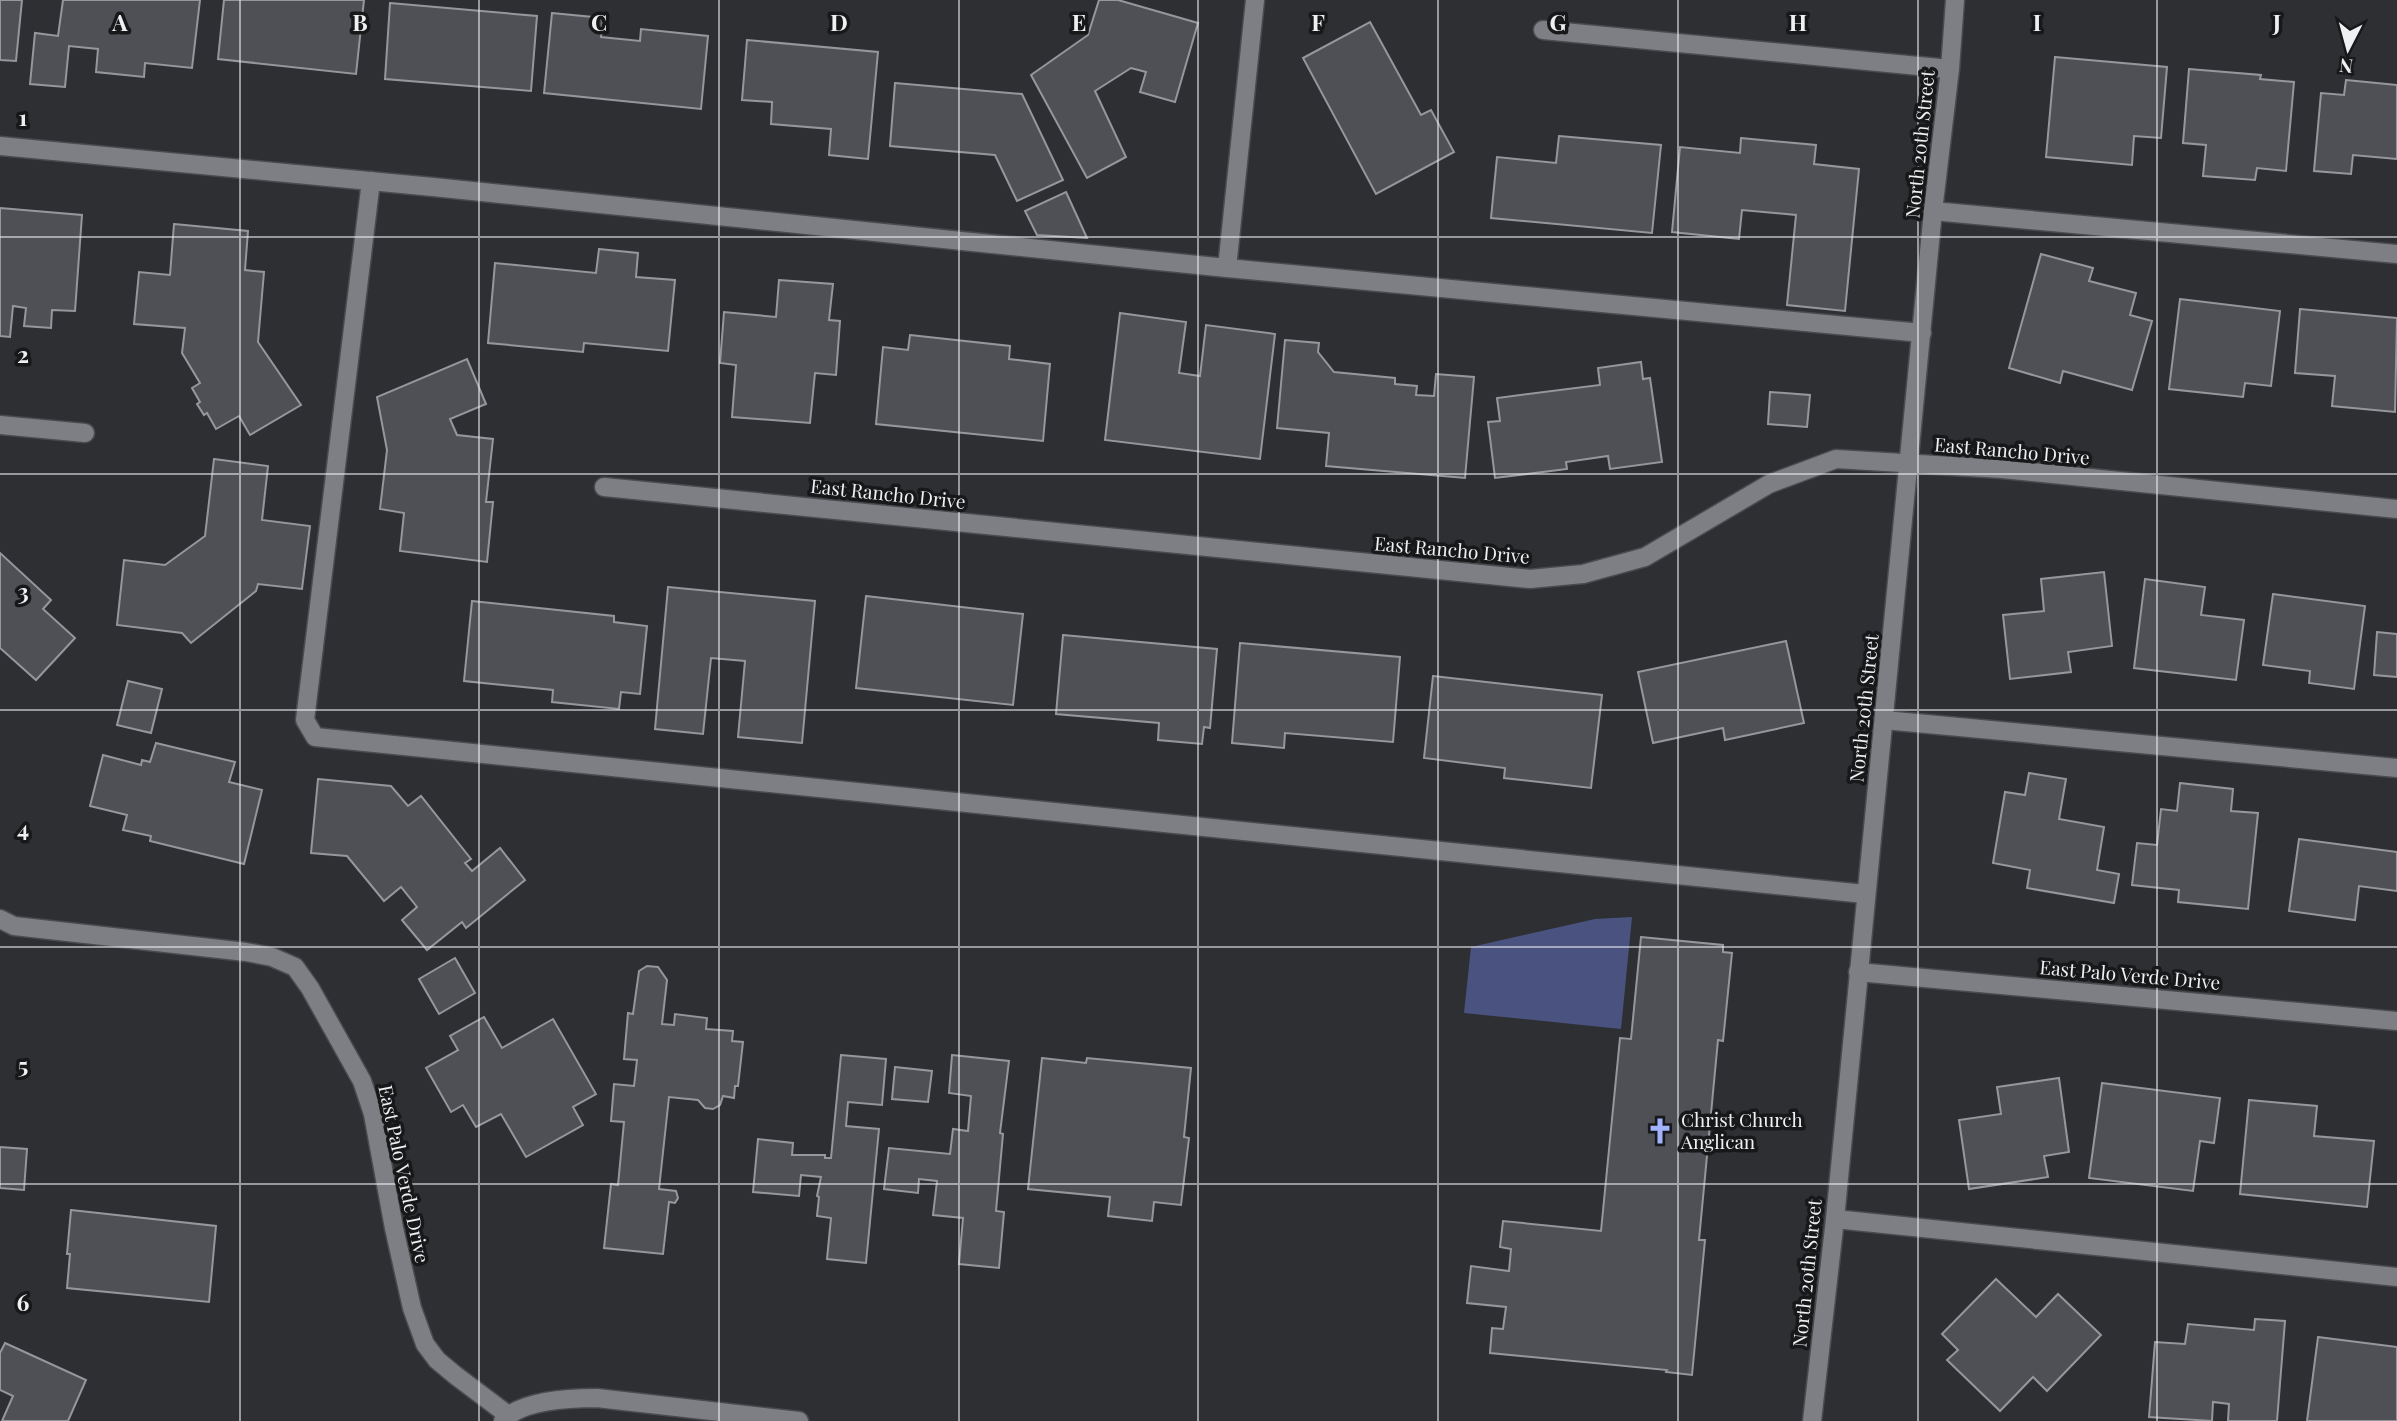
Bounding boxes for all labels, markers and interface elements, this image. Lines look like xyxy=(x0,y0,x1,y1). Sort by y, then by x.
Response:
text: A xyxy=(111,6,128,37)
text: B xyxy=(352,6,368,37)
text: C xyxy=(591,6,607,37)
text: D xyxy=(830,6,848,37)
text: E xyxy=(1072,6,1086,37)
text: F xyxy=(1311,6,1325,37)
text: G xyxy=(1550,6,1567,37)
text: H xyxy=(1789,6,1807,37)
text: I xyxy=(2033,6,2041,37)
text: J xyxy=(2272,6,2281,37)
north arrow xyxy=(2313,14,2383,84)
text: N xyxy=(2338,53,2354,81)
street label: North 20th Street xyxy=(1898,68,1940,219)
text: 1 xyxy=(19,101,28,132)
text: 2 xyxy=(17,338,29,369)
street label: East Rancho Drive xyxy=(1933,430,2091,470)
street label: East Rancho Drive xyxy=(809,472,967,514)
street label: East Rancho Drive xyxy=(1373,529,1531,569)
text: 3 xyxy=(17,575,29,606)
street label: North 20th Street xyxy=(1842,632,1884,783)
text: 4 xyxy=(17,812,29,843)
street label: East Palo Verde Drive xyxy=(2039,953,2222,995)
text: 5 xyxy=(18,1049,28,1080)
street label: East Palo Verde Drive xyxy=(373,1082,437,1265)
place label: Christ Church Anglican xyxy=(1680,1106,1803,1154)
church icon: Christ Church Anglican xyxy=(1645,1116,1675,1146)
street label: North 20th Street xyxy=(1785,1197,1827,1348)
text: 6 xyxy=(17,1286,30,1317)

